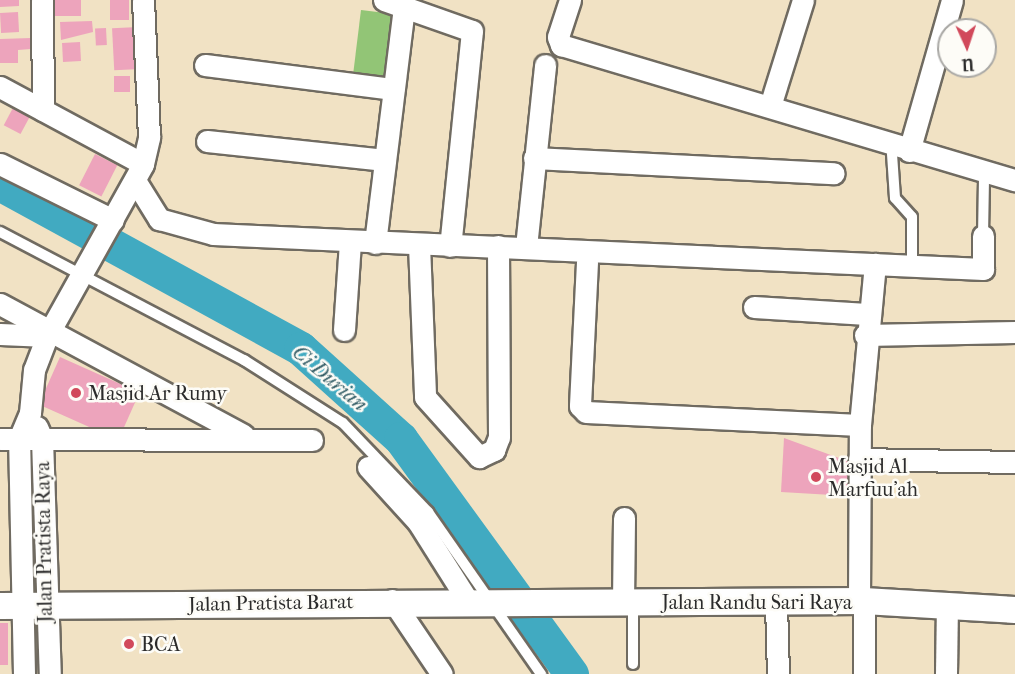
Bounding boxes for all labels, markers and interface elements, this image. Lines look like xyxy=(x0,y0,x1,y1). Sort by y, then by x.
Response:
north arrow xyxy=(937,18,997,78)
text: U xyxy=(961,55,975,74)
water label: Ci Durian xyxy=(288,340,372,416)
place label: Masjid Ar Rumy xyxy=(88,381,227,405)
marker: Masjid Ar Rumy xyxy=(69,386,83,400)
place label: Masjid Al Marfuu'ah xyxy=(828,454,918,501)
street label: Jalan Pratista Raya xyxy=(31,461,57,623)
marker: Masjid Al Marfuu'ah xyxy=(809,470,823,484)
street label: Jalan Pratista Barat xyxy=(188,590,354,616)
street label: Jalan Randu Sari Raya xyxy=(662,590,852,614)
place label: BCA xyxy=(141,632,180,656)
marker: BCA xyxy=(122,637,136,651)

